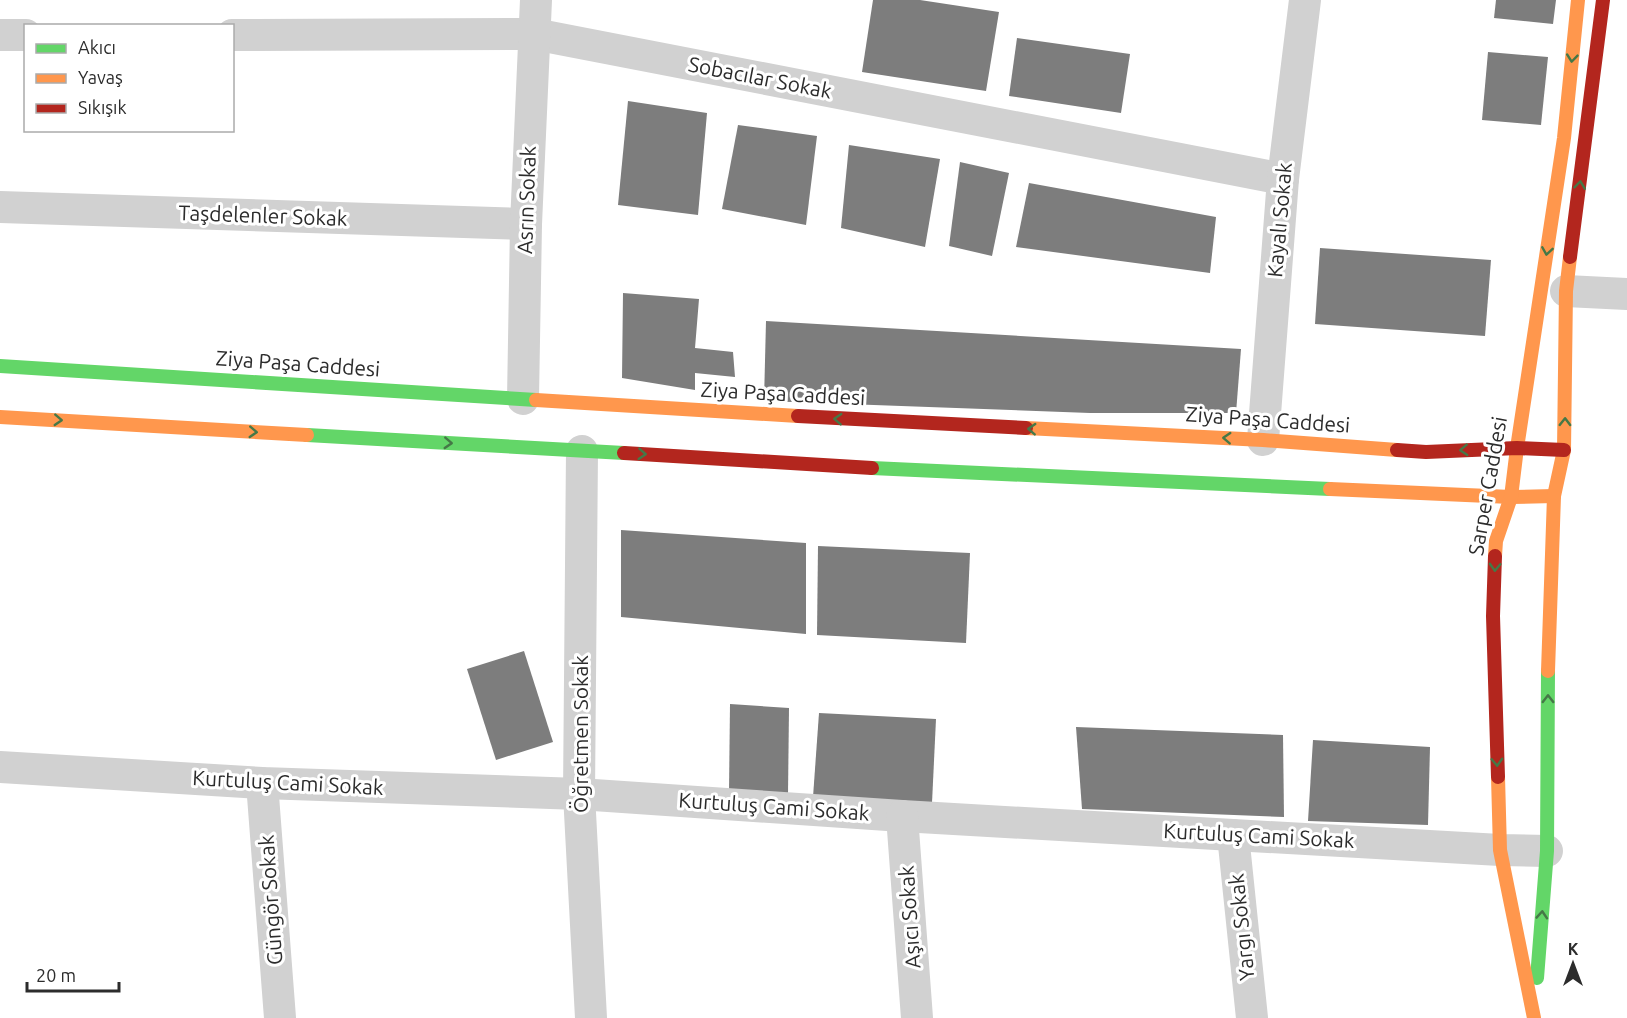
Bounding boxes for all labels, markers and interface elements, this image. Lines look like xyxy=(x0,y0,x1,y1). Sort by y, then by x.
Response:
legend xyxy=(24,24,234,132)
text: Akıcı xyxy=(78,37,116,57)
street label: Sobacılar Sokak xyxy=(686,51,834,103)
one-way arrow xyxy=(1566,54,1579,63)
text: Yavaş xyxy=(78,67,123,87)
text: Sıkışık xyxy=(78,97,127,117)
street label: Asrın Sokak xyxy=(512,145,540,254)
street label: Kayalı Sokak xyxy=(1262,161,1296,278)
one-way arrow xyxy=(1573,181,1586,190)
street label: Taşdelenler Sokak xyxy=(178,200,348,230)
one-way arrow xyxy=(1541,247,1553,256)
street label: Ziya Paşa Caddesi xyxy=(215,345,381,381)
street label: Ziya Paşa Caddesi xyxy=(700,377,866,409)
street label: Ziya Paşa Caddesi xyxy=(1185,401,1351,437)
one-way arrow xyxy=(833,412,842,425)
one-way arrow xyxy=(54,414,63,427)
street label: Sarper Caddesi xyxy=(1463,415,1511,557)
one-way arrow xyxy=(1558,417,1571,426)
one-way arrow xyxy=(1028,422,1037,435)
one-way arrow xyxy=(249,425,258,438)
one-way arrow xyxy=(1223,432,1232,445)
one-way arrow xyxy=(443,436,452,449)
one-way arrow xyxy=(1459,444,1468,457)
one-way arrow xyxy=(638,448,647,461)
one-way arrow xyxy=(1488,563,1501,572)
street label: Öğretmen Sokak xyxy=(568,655,592,813)
one-way arrow xyxy=(1542,695,1554,704)
one-way arrow xyxy=(1491,758,1504,767)
street label: Kurtuluş Cami Sokak xyxy=(192,765,385,799)
street label: Kurtuluş Cami Sokak xyxy=(678,787,871,825)
street label: Kurtuluş Cami Sokak xyxy=(1163,818,1356,852)
street label: Güngör Sokak xyxy=(253,834,287,966)
street label: Aşıcı Sokak xyxy=(893,864,925,969)
street label: Yargı Sokak xyxy=(1223,872,1259,982)
one-way arrow xyxy=(1535,911,1548,920)
north arrow xyxy=(1543,934,1603,994)
text: K xyxy=(1568,940,1579,958)
scale bar xyxy=(27,955,118,993)
text: 20 m xyxy=(36,965,76,985)

